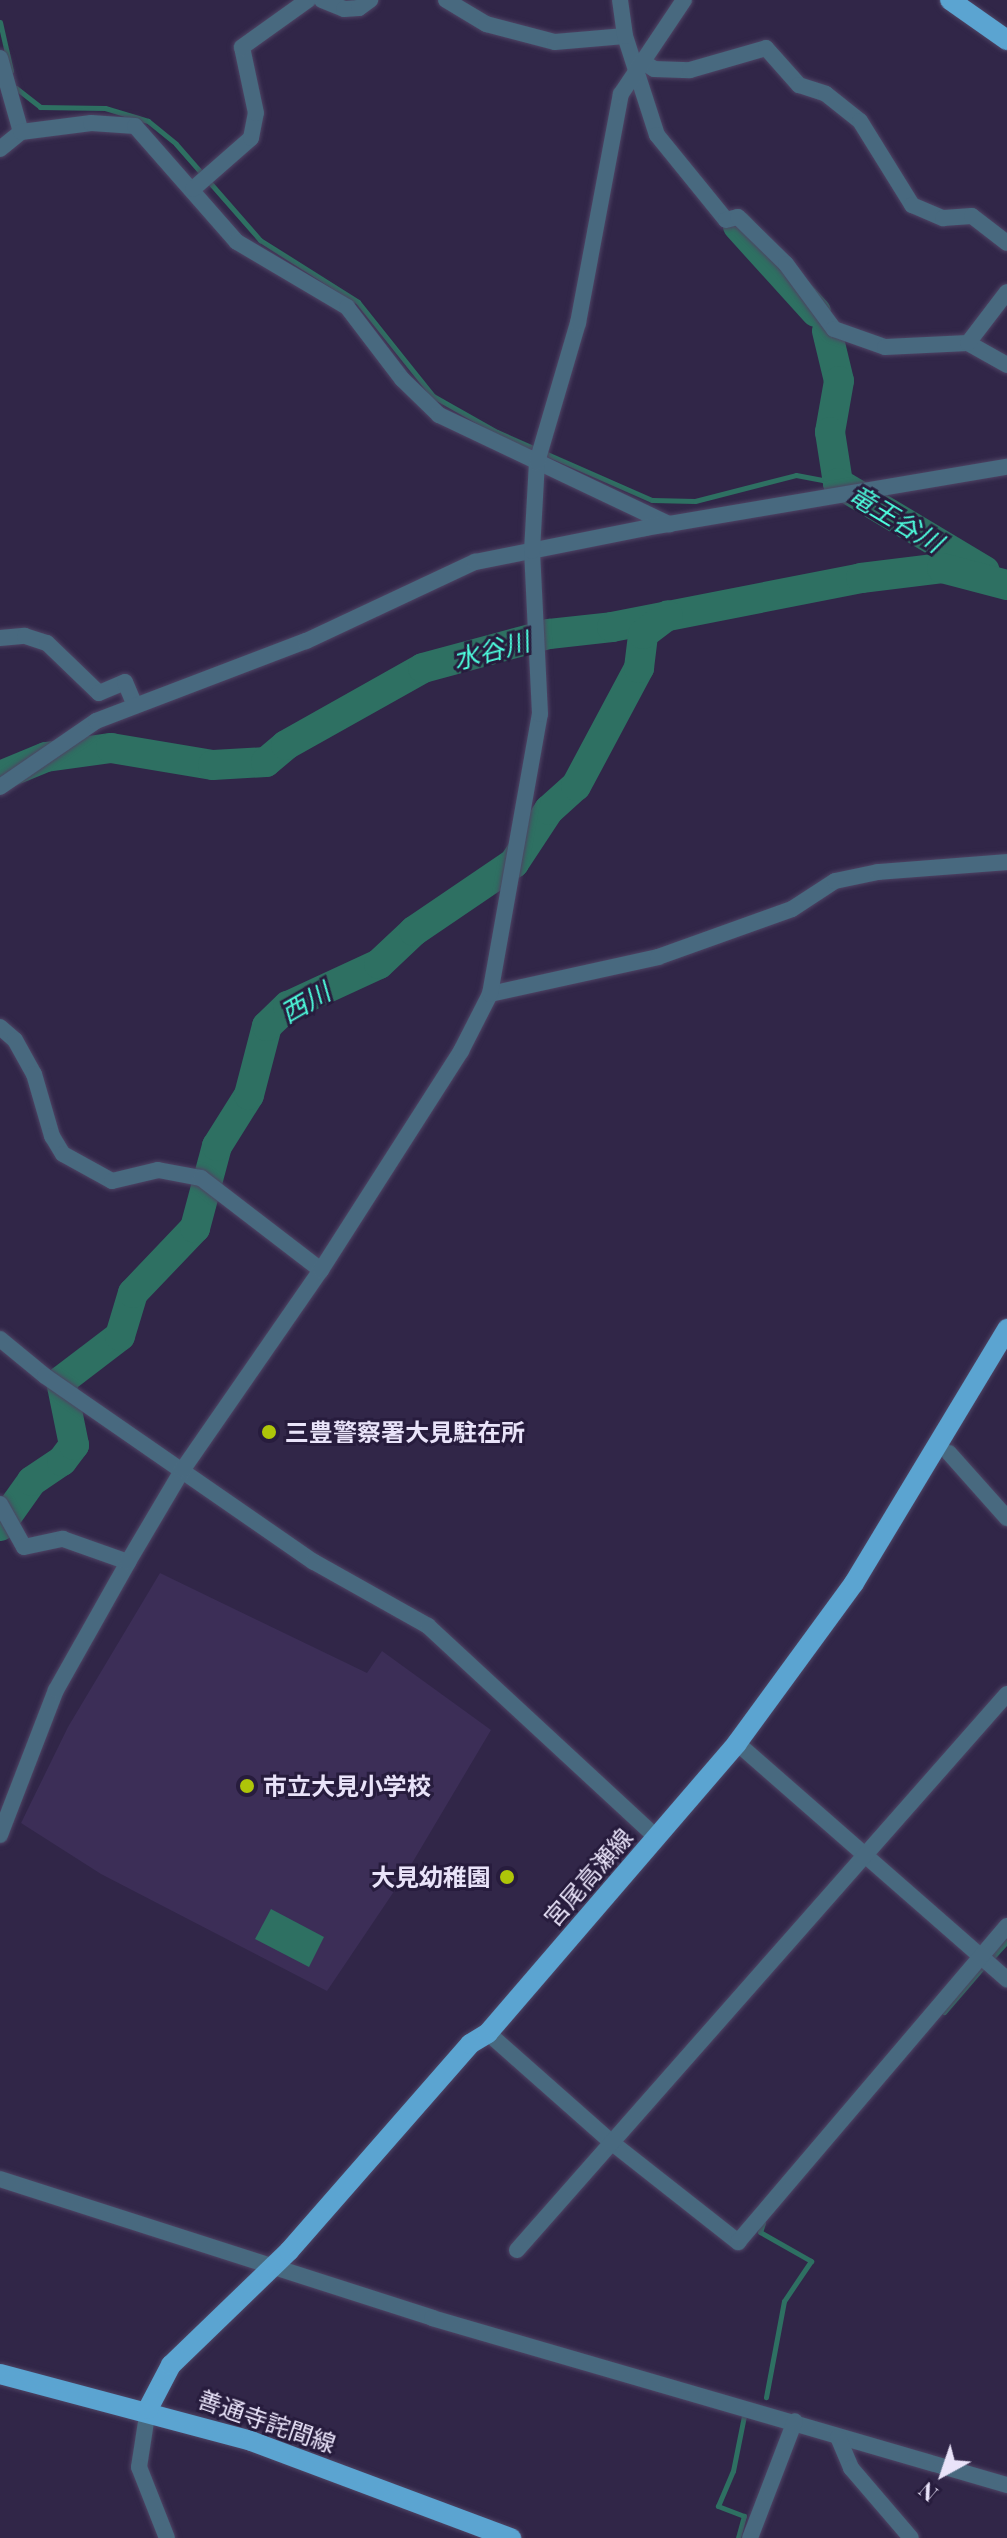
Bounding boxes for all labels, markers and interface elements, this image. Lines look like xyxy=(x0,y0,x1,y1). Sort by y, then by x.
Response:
water label: 竜王谷川 xyxy=(843,478,949,558)
water label: 水谷川 xyxy=(449,625,533,675)
water label: 西川 xyxy=(275,975,335,1029)
place label: 三豊警察署大見駐在所 xyxy=(285,1418,525,1446)
marker: 三豊警察署大見駐在所 xyxy=(260,1423,278,1441)
place label: 市立大見小学校 xyxy=(263,1772,431,1800)
marker: 市立大見小学校 xyxy=(238,1777,256,1795)
street label: 宮尾高瀬線 xyxy=(538,1822,638,1932)
place label: 大見幼稚園 xyxy=(371,1863,491,1891)
marker: 大見幼稚園 xyxy=(498,1868,516,1886)
street label: 善通寺詫間線 xyxy=(194,2384,340,2458)
north arrow xyxy=(903,2434,983,2514)
text: N xyxy=(912,2476,943,2509)

